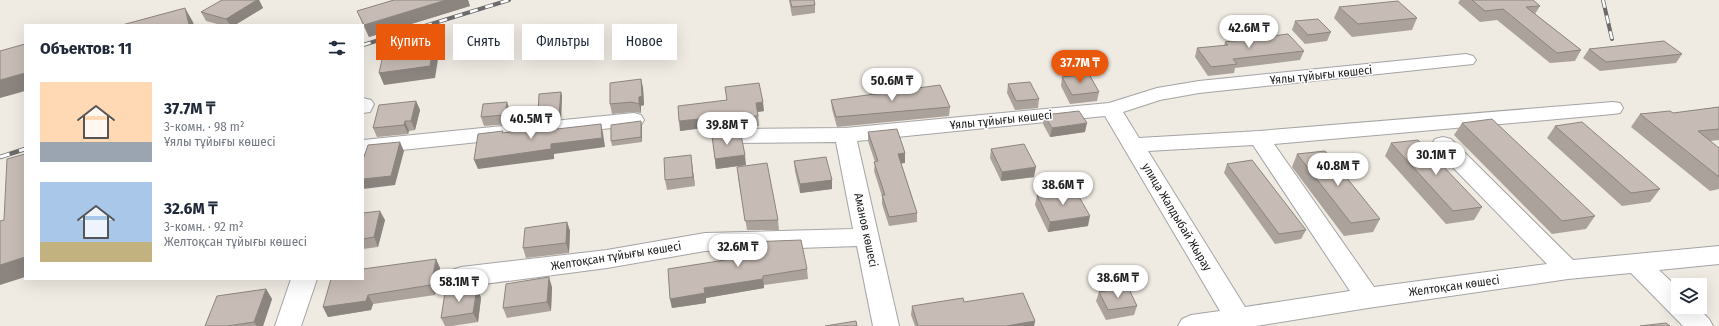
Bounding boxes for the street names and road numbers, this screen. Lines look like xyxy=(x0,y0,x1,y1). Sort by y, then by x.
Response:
street label: Ұялы тұйығы көшесі xyxy=(1269,63,1373,87)
street label: Ұялы тұйығы көшесі xyxy=(949,108,1053,132)
street label: улица Жалдыбай Жырау xyxy=(1139,161,1215,274)
street label: Аманов көшесі xyxy=(851,192,881,268)
street label: Желтоқсан тұйығы көшесі xyxy=(550,239,682,273)
street label: Желтоқсан көшесі xyxy=(1408,273,1500,299)

